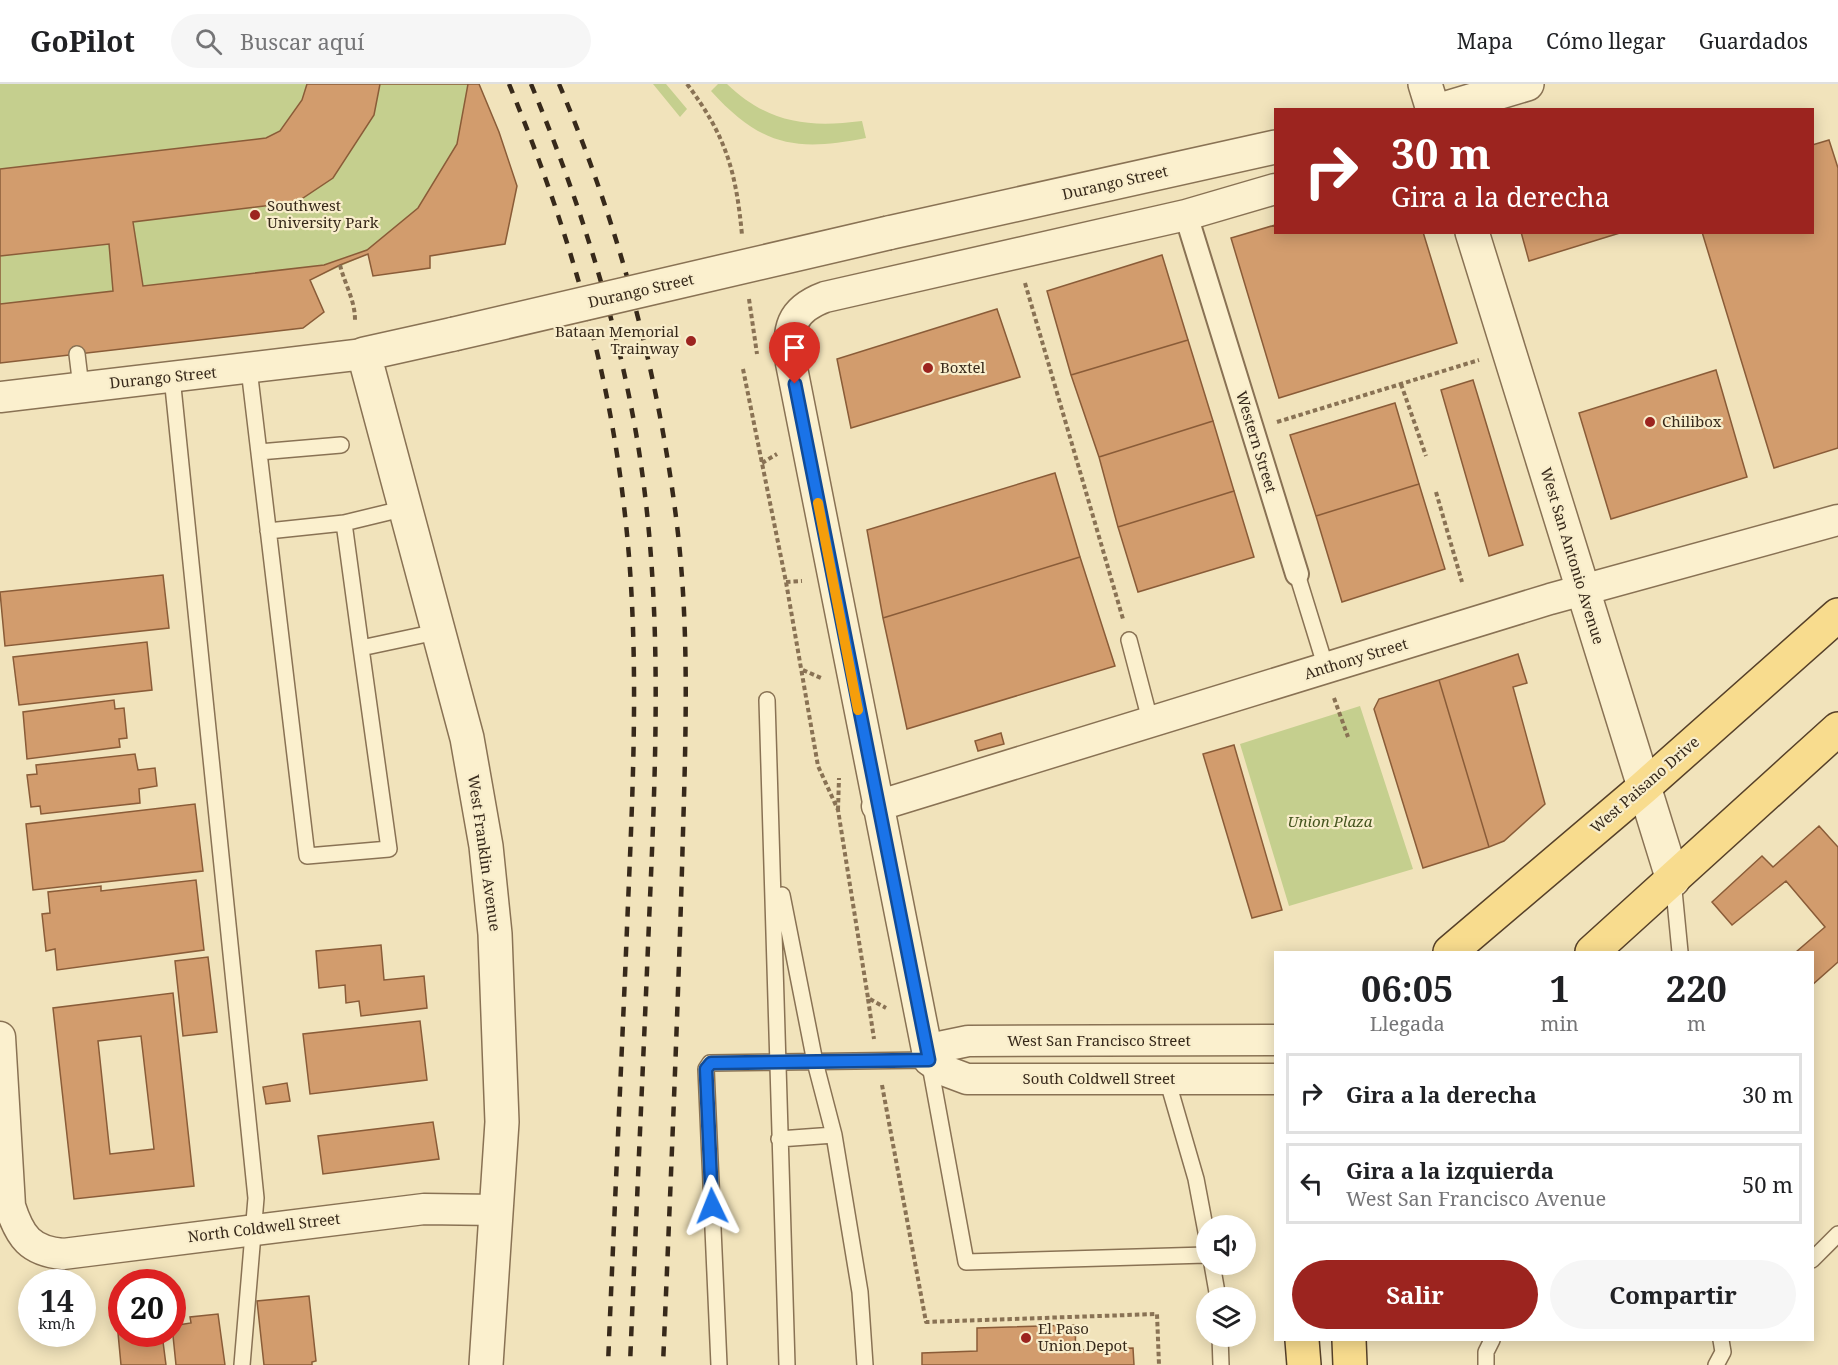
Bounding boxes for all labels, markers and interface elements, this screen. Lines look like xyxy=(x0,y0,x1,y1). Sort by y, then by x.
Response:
search box xyxy=(171,14,591,68)
text: GoPilot xyxy=(30,22,135,60)
icon: search xyxy=(192,25,225,58)
text: Buscar aquí xyxy=(240,26,364,56)
text: Mapa xyxy=(1457,27,1513,55)
text: Cómo llegar xyxy=(1546,27,1666,55)
text: Guardados xyxy=(1699,27,1808,55)
text: 30 m xyxy=(1391,124,1491,181)
icon: right xyxy=(1292,132,1370,210)
street label: Durango Street xyxy=(1060,160,1170,204)
text: Gira a la derecha xyxy=(1391,178,1610,215)
place label: Southwest University Park xyxy=(267,195,379,232)
marker: Southwest University Park xyxy=(248,208,262,222)
street label: Durango Street xyxy=(586,268,696,312)
place label: Bataan Memorial Trainway xyxy=(555,321,680,358)
pin xyxy=(769,322,820,384)
icon: arrive xyxy=(778,331,811,364)
marker: Bataan Memorial Trainway xyxy=(684,334,698,348)
place label: Boxtel xyxy=(940,357,985,377)
street label: Durango Street xyxy=(108,361,218,393)
marker: Boxtel xyxy=(921,361,935,375)
street label: Western Street xyxy=(1232,388,1282,495)
place label: Chilibox xyxy=(1662,411,1722,431)
marker: Chilibox xyxy=(1643,415,1657,429)
street label: West San Antonio Avenue xyxy=(1537,465,1609,647)
street label: Anthony Street xyxy=(1301,633,1410,683)
street label: West Paisano Drive xyxy=(1586,731,1703,837)
street label: West Franklin Avenue xyxy=(464,773,506,932)
park label: Union Plaza xyxy=(1288,811,1373,831)
text: 06:05 xyxy=(1361,964,1453,1013)
text: 1 xyxy=(1549,964,1570,1013)
text: 220 xyxy=(1666,964,1727,1013)
text: Llegada xyxy=(1370,1010,1445,1037)
text: min xyxy=(1541,1010,1579,1037)
text: m xyxy=(1687,1010,1706,1037)
street label: West San Francisco Street xyxy=(1007,1030,1191,1050)
street label: South Coldwell Street xyxy=(1023,1068,1175,1088)
icon: right xyxy=(1295,1077,1328,1110)
text: Gira a la derecha xyxy=(1346,1079,1537,1109)
text: 30 m xyxy=(1742,1079,1793,1109)
text: Gira a la izquierda xyxy=(1346,1155,1554,1185)
icon: left xyxy=(1295,1167,1328,1200)
text: 50 m xyxy=(1742,1169,1793,1199)
position arrow xyxy=(680,1174,744,1238)
text: West San Francisco Avenue xyxy=(1346,1185,1606,1212)
street label: North Coldwell Street xyxy=(186,1208,341,1246)
map controls xyxy=(1196,1215,1256,1347)
button: sound xyxy=(1196,1215,1256,1275)
button: Salir xyxy=(1292,1260,1538,1329)
button: Compartir xyxy=(1550,1260,1796,1329)
speed limit sign: 20 xyxy=(108,1269,186,1347)
text: 14 xyxy=(40,1280,74,1321)
button: layers xyxy=(1196,1287,1256,1347)
text: km/h xyxy=(39,1313,75,1333)
place label: El Paso Union Depot xyxy=(1038,1318,1128,1355)
marker: El Paso Union Depot xyxy=(1019,1331,1033,1345)

